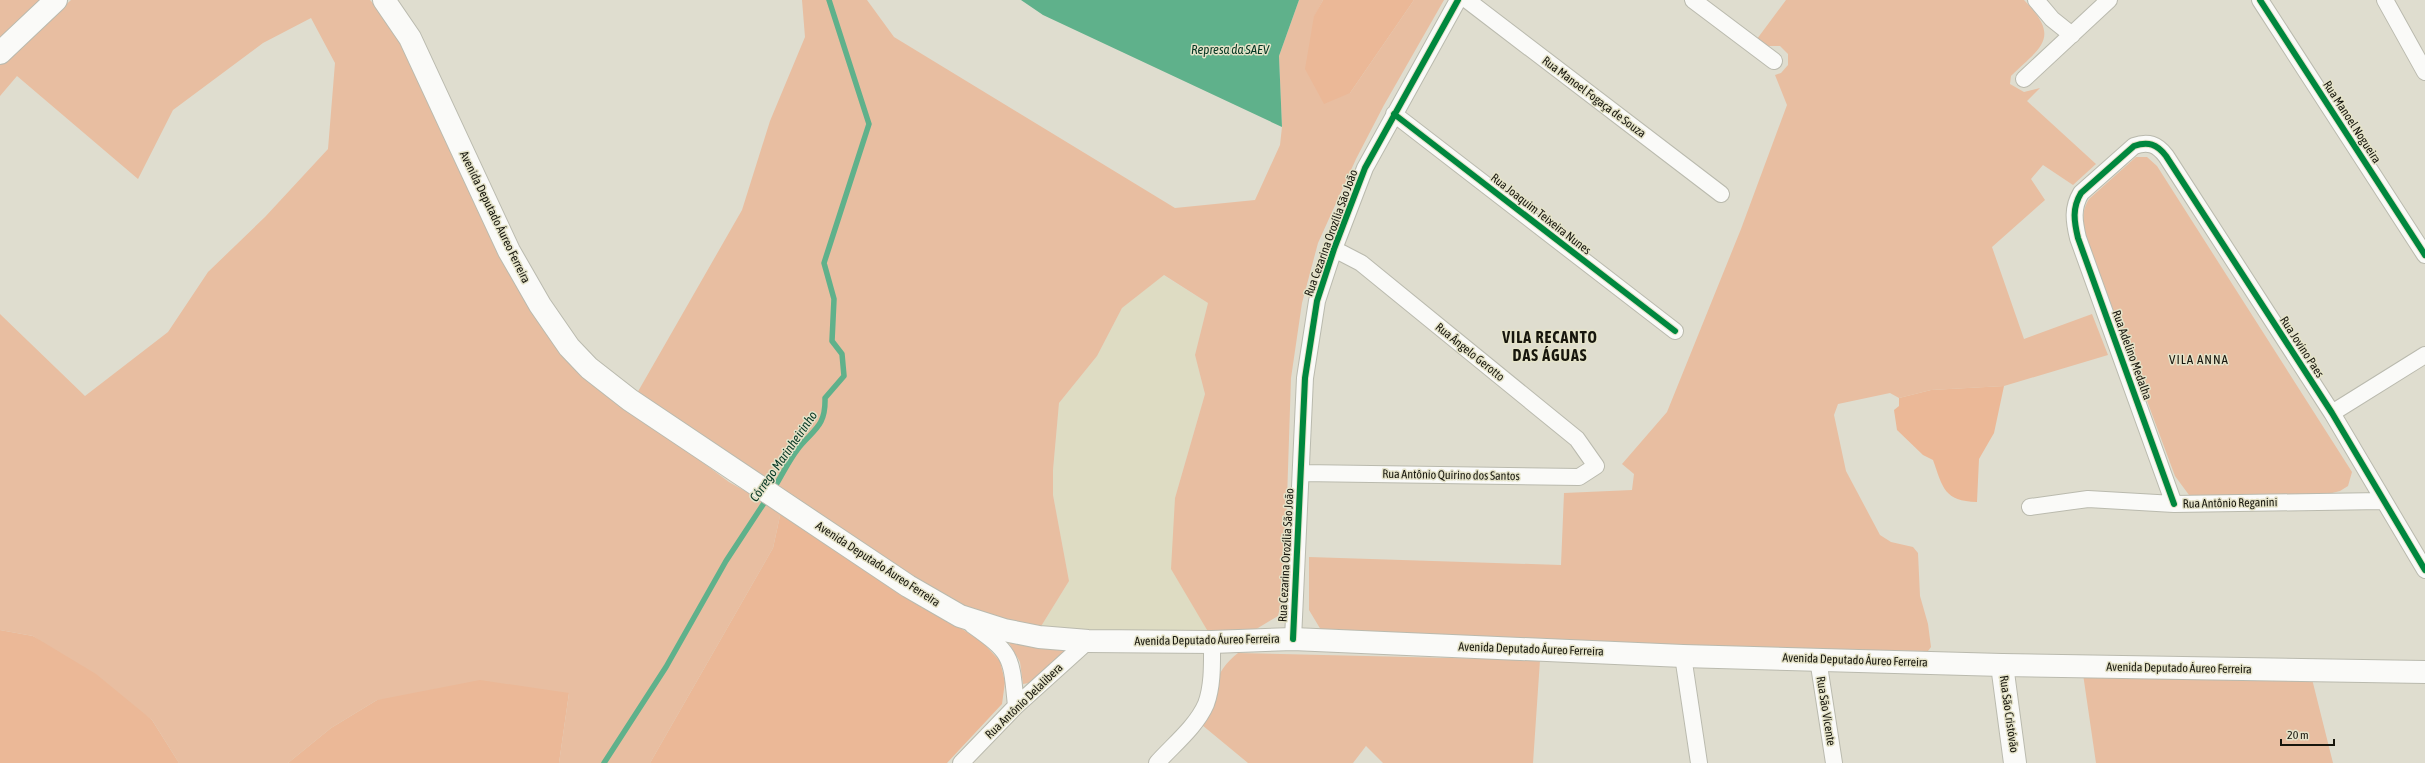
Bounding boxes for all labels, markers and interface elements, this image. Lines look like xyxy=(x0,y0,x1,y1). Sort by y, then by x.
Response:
water label: Represa da SAEV xyxy=(1191,42,1270,57)
street label: Rua Manoel Fogaça de Souza xyxy=(1539,54,1649,140)
street label: Rua Manoel Nogueira xyxy=(2320,78,2384,166)
street label: Avenida Deputado Áureo Ferreira xyxy=(457,149,533,285)
street label: Rua Cezarina Orozília São João xyxy=(1302,167,1361,298)
street label: Rua Joaquim Teixeira Nunes xyxy=(1488,171,1594,257)
street label: Rua Adelino Medalha xyxy=(2109,308,2155,402)
street label: Rua Jovino Paes xyxy=(2277,314,2327,380)
street label: Rua Ângelo Gerotto xyxy=(1433,320,1508,384)
district label: VILA RECANTO DAS ÁGUAS xyxy=(1501,328,1598,364)
district label: VILA ANNA xyxy=(2169,352,2229,367)
water label: Córrego Marinheirinho xyxy=(747,408,820,505)
street label: Rua Antônio Quirino dos Santos xyxy=(1382,467,1520,483)
street label: Rua Cezarina Orozília São João xyxy=(1276,487,1297,622)
street label: Rua Antônio Reganini xyxy=(2183,495,2277,511)
street label: Avenida Deputado Áureo Ferreira xyxy=(813,519,943,609)
street label: Avenida Deputado Áureo Ferreira xyxy=(1134,632,1280,648)
street label: Avenida Deputado Áureo Ferreira xyxy=(1458,639,1604,659)
street label: Avenida Deputado Áureo Ferreira xyxy=(1782,650,1928,670)
street label: Rua Antônio Delalibera xyxy=(982,660,1066,742)
street label: Avenida Deputado Áureo Ferreira xyxy=(2106,660,2252,676)
street label: Rua São Vicente xyxy=(1814,675,1838,747)
street label: Rua São Cristóvão xyxy=(1997,675,2021,754)
scale bar xyxy=(2281,721,2334,747)
text: 20 m xyxy=(2287,728,2309,742)

